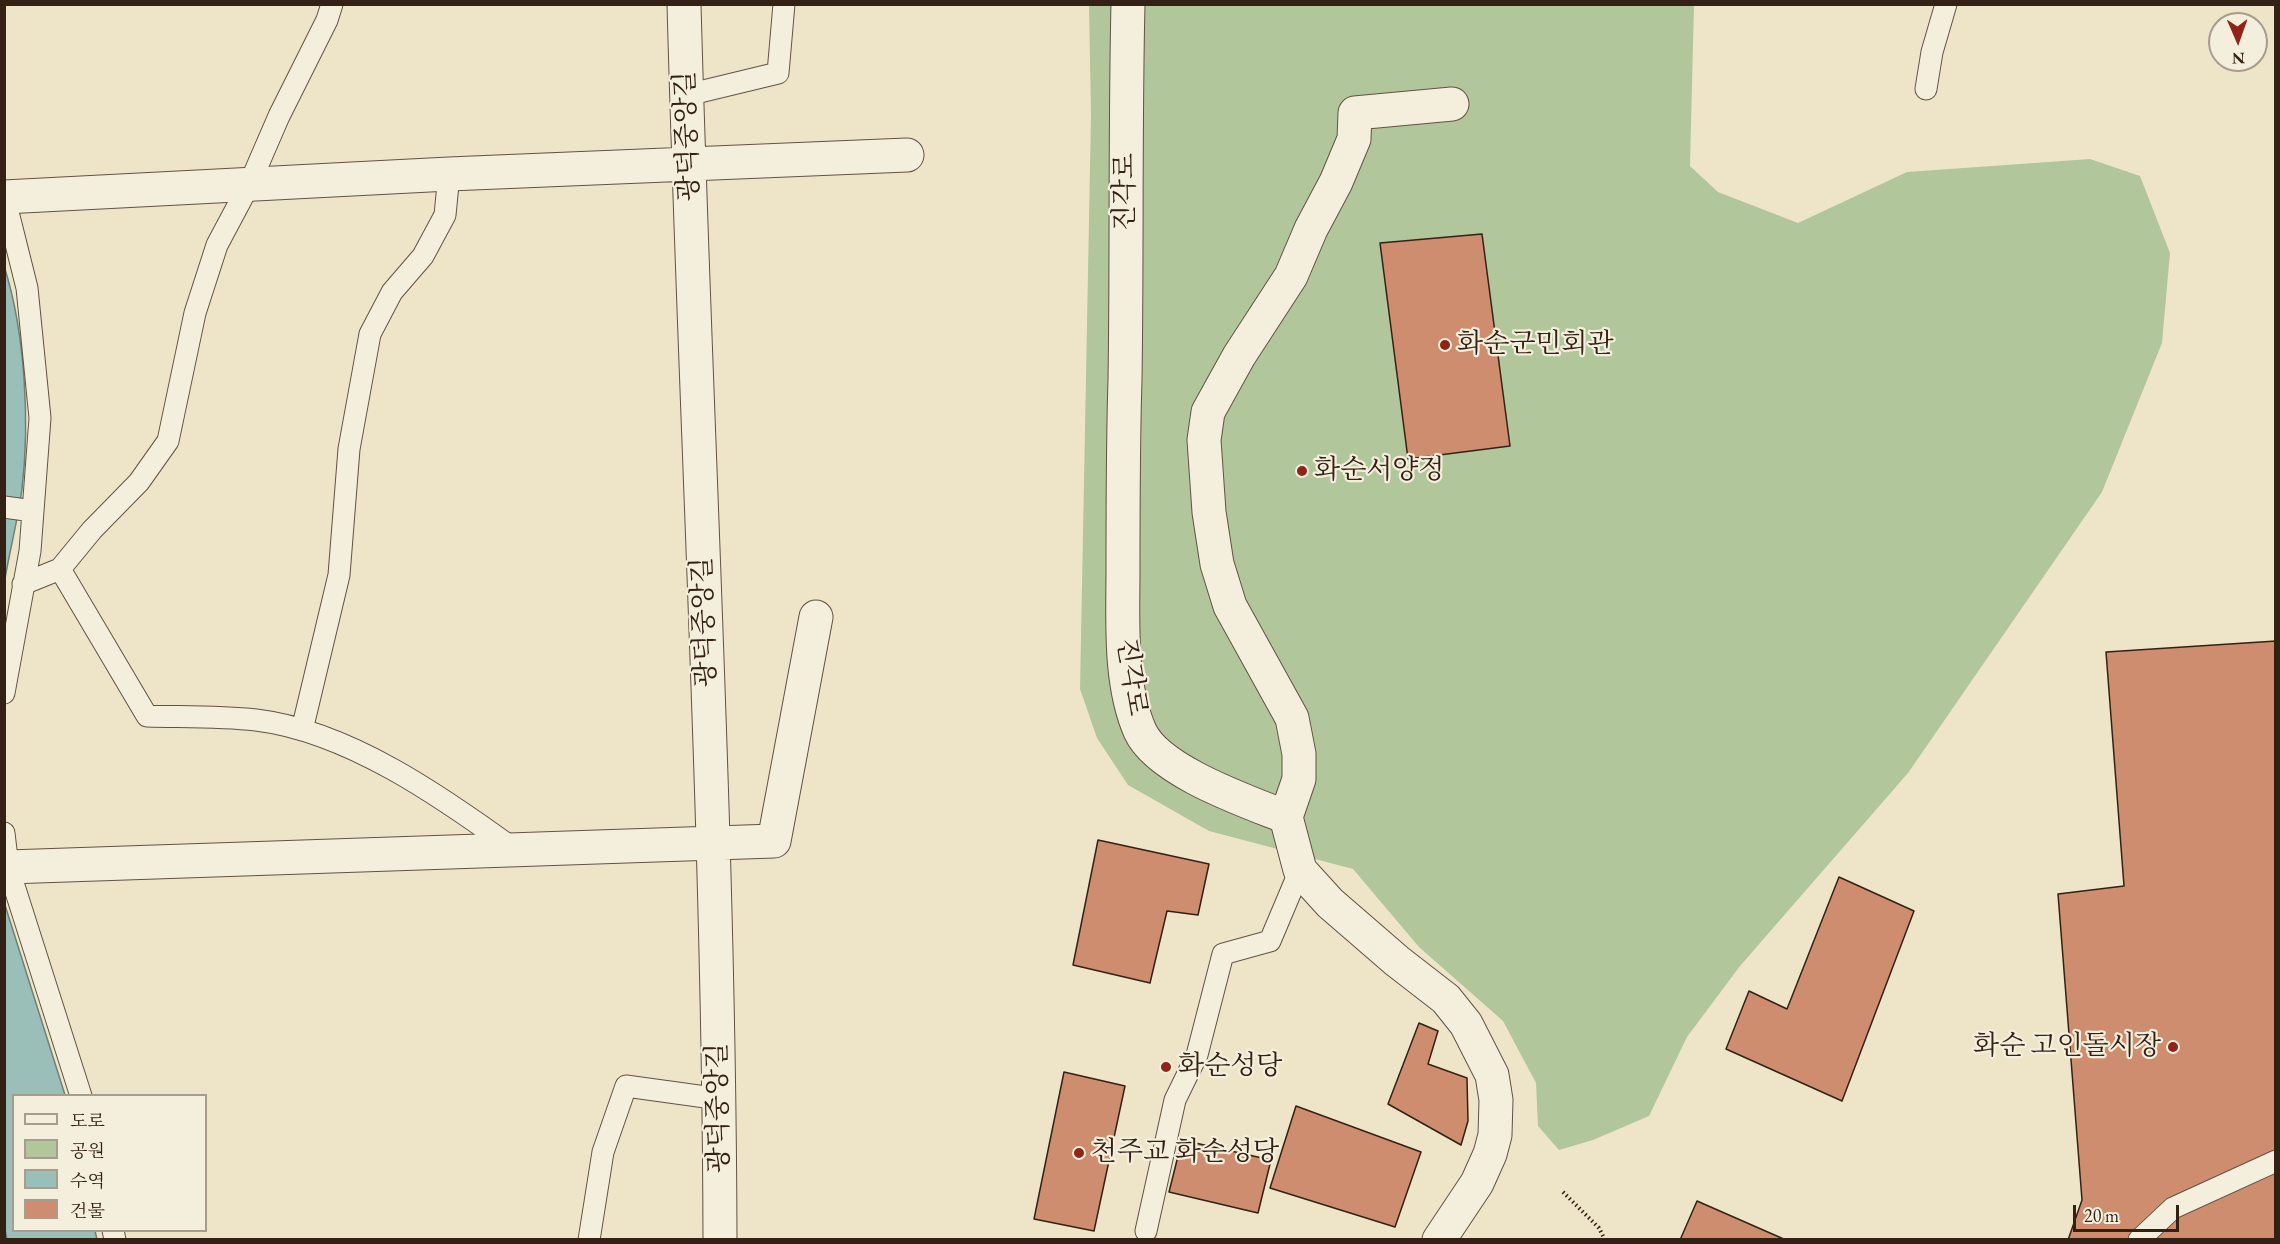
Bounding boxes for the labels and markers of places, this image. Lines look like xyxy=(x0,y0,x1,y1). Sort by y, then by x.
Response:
place label: 화순군민회관 xyxy=(1457,329,1613,361)
marker: 화순군민회관 xyxy=(1438,338,1452,352)
place label: 화순서양정 xyxy=(1314,455,1444,487)
marker: 화순서양정 xyxy=(1295,464,1309,478)
place label: 화순 고인돌시장 xyxy=(1973,1031,2161,1063)
marker: 화순 고인돌시장 xyxy=(2166,1040,2180,1054)
place label: 화순성당 xyxy=(1178,1051,1282,1083)
marker: 화순성당 xyxy=(1159,1060,1173,1074)
place label: 천주교 화순성당 xyxy=(1091,1137,1279,1169)
marker: 천주교 화순성당 xyxy=(1072,1146,1086,1160)

